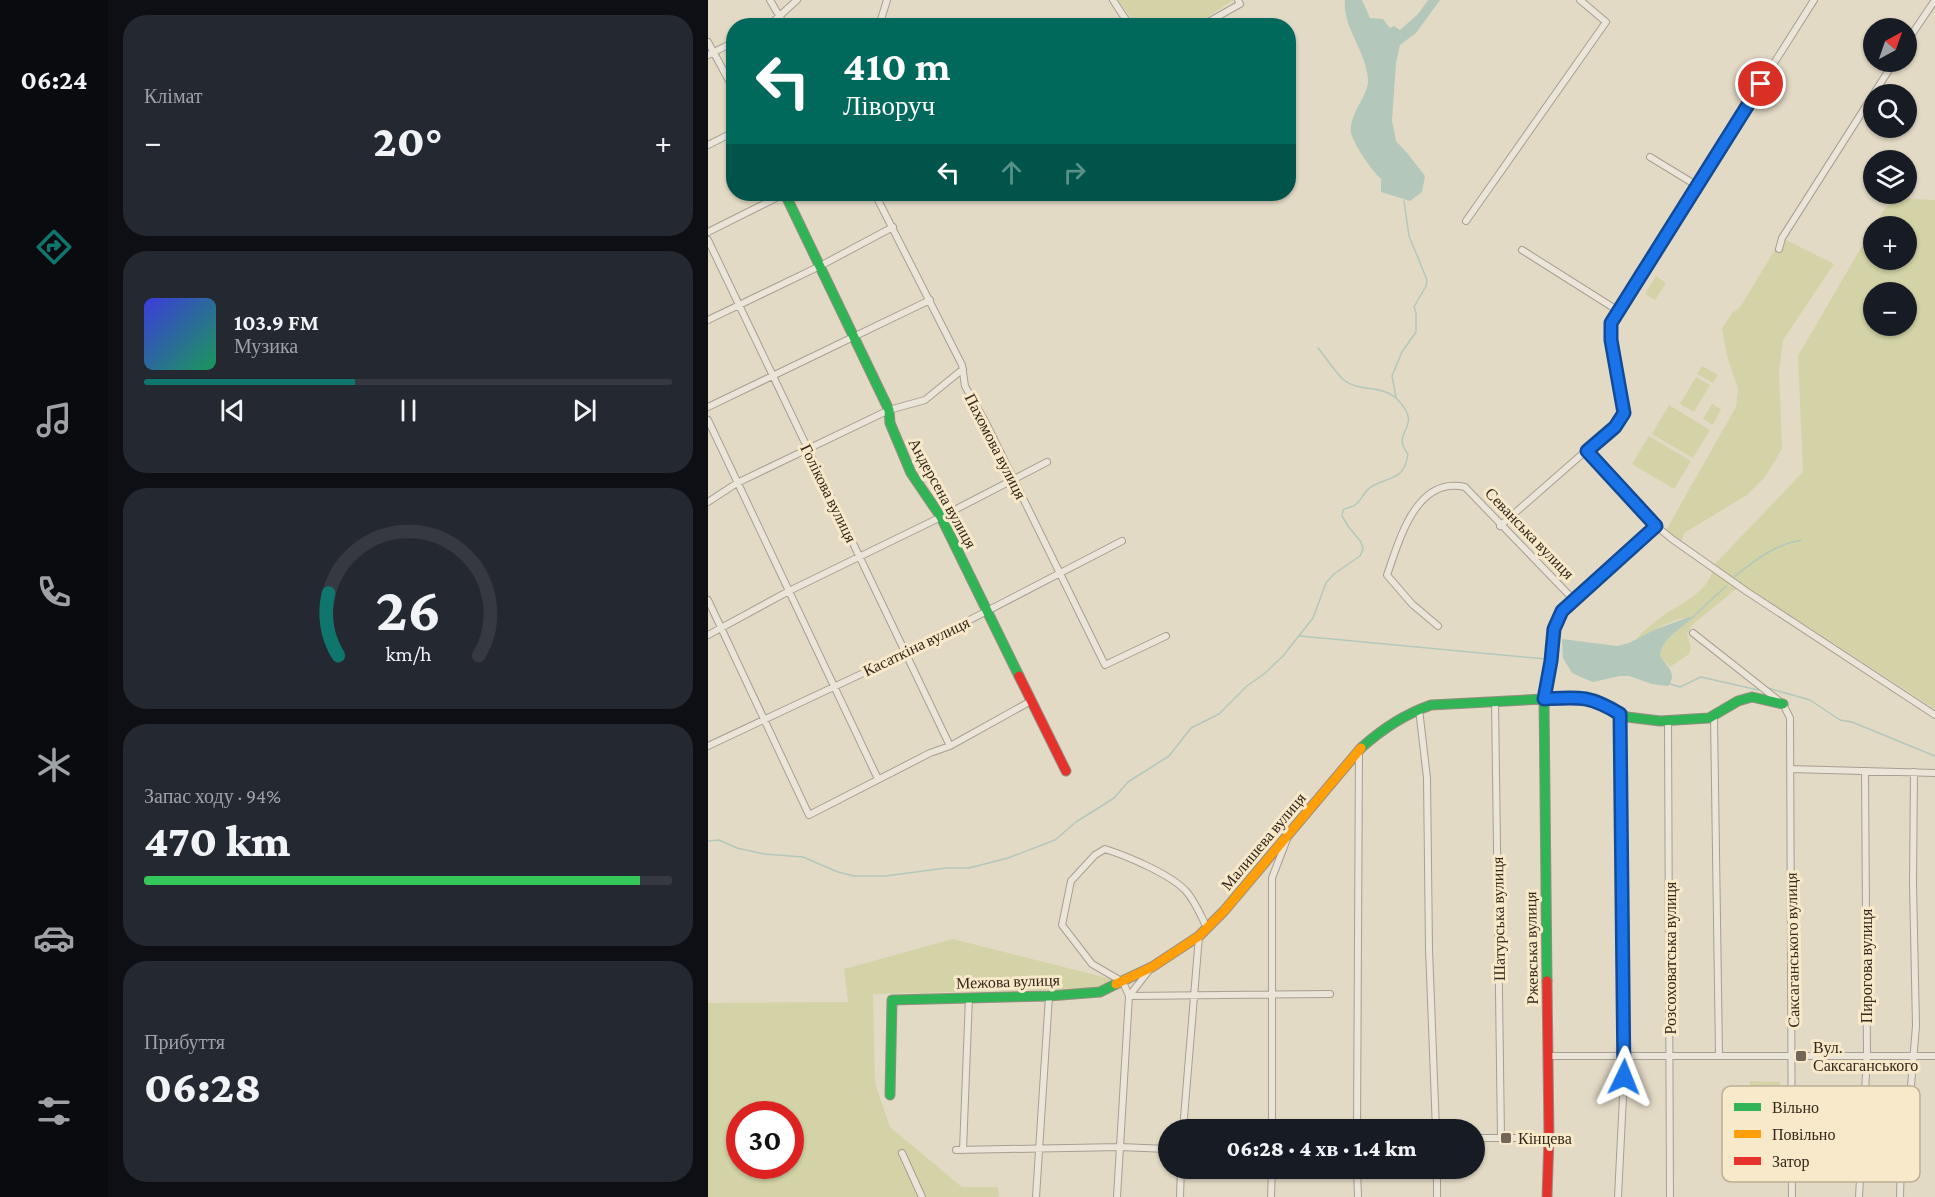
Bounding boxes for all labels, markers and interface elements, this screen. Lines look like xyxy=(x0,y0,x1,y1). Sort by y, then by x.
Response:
north arrow xyxy=(1863,18,1917,72)
map controls xyxy=(1863,18,1917,336)
icon: left xyxy=(744,42,822,120)
text: 410 m xyxy=(843,42,951,89)
pin xyxy=(1735,58,1786,109)
text: 06:24 xyxy=(21,65,87,95)
icon: arrive xyxy=(1744,67,1777,100)
button: search xyxy=(1863,84,1917,138)
text: Клімат xyxy=(144,85,203,107)
text: Ліворуч xyxy=(843,91,935,121)
text: 20° xyxy=(373,116,443,166)
text: − xyxy=(144,123,161,160)
text: + xyxy=(655,123,672,160)
button: layers xyxy=(1863,150,1917,204)
icon: left xyxy=(932,156,965,189)
icon: ahead xyxy=(995,156,1028,189)
icon: right xyxy=(1058,156,1091,189)
button: + xyxy=(1863,216,1917,270)
icon: directions xyxy=(33,226,75,268)
button: − xyxy=(1863,282,1917,336)
text: 103.9 FM xyxy=(234,310,319,335)
text: Музика xyxy=(234,335,298,357)
street label: Пахомова вулиця xyxy=(961,391,1030,503)
icon: previous xyxy=(216,394,249,427)
icon: pause xyxy=(392,394,425,427)
icon: next xyxy=(568,394,601,427)
icon: music xyxy=(33,399,75,441)
street label: Андерсена вулиця xyxy=(904,435,980,552)
street label: Голікова вулиця xyxy=(797,441,860,546)
street label: Севанська вулиця xyxy=(1481,484,1578,583)
icon: phone xyxy=(33,571,75,613)
text: 26 xyxy=(375,574,441,643)
street label: Касаткіна вулиця xyxy=(860,613,973,680)
text: km/h xyxy=(385,642,432,666)
icon: climate xyxy=(33,744,75,786)
text: Запас ходу · 94% xyxy=(144,785,281,807)
street label: Малишева вулиця xyxy=(1218,789,1310,894)
text: 470 km xyxy=(144,816,290,866)
street label: Шатурська вулиця xyxy=(1489,856,1509,981)
street label: Саксаганського вулиця xyxy=(1783,872,1803,1028)
street label: Розсоховатська вулиця xyxy=(1662,881,1680,1034)
street label: Ржевська вулиця xyxy=(1522,891,1542,1005)
street label: Пирогова вулиця xyxy=(1858,908,1876,1023)
icon: car xyxy=(33,917,75,959)
street label: Межова вулиця xyxy=(956,971,1061,993)
text: Прибуття xyxy=(144,1031,225,1053)
place label: Вул. Саксаганського xyxy=(1813,1039,1918,1074)
position arrow xyxy=(1592,1045,1656,1109)
marker: Вул. Саксаганського xyxy=(1794,1049,1808,1063)
text: 06:28 xyxy=(144,1062,261,1112)
legend xyxy=(1722,1086,1920,1182)
icon: filters xyxy=(33,1090,75,1132)
text: Вільно xyxy=(1772,1099,1819,1116)
speed limit sign: 30 xyxy=(726,1101,804,1179)
text: Повільно xyxy=(1772,1126,1835,1143)
place label: Кінцева xyxy=(1518,1130,1572,1148)
marker: Кінцева xyxy=(1499,1131,1513,1145)
text: 06:28 · 4 хв · 1.4 km xyxy=(1227,1136,1416,1161)
text: Затор xyxy=(1772,1153,1809,1171)

